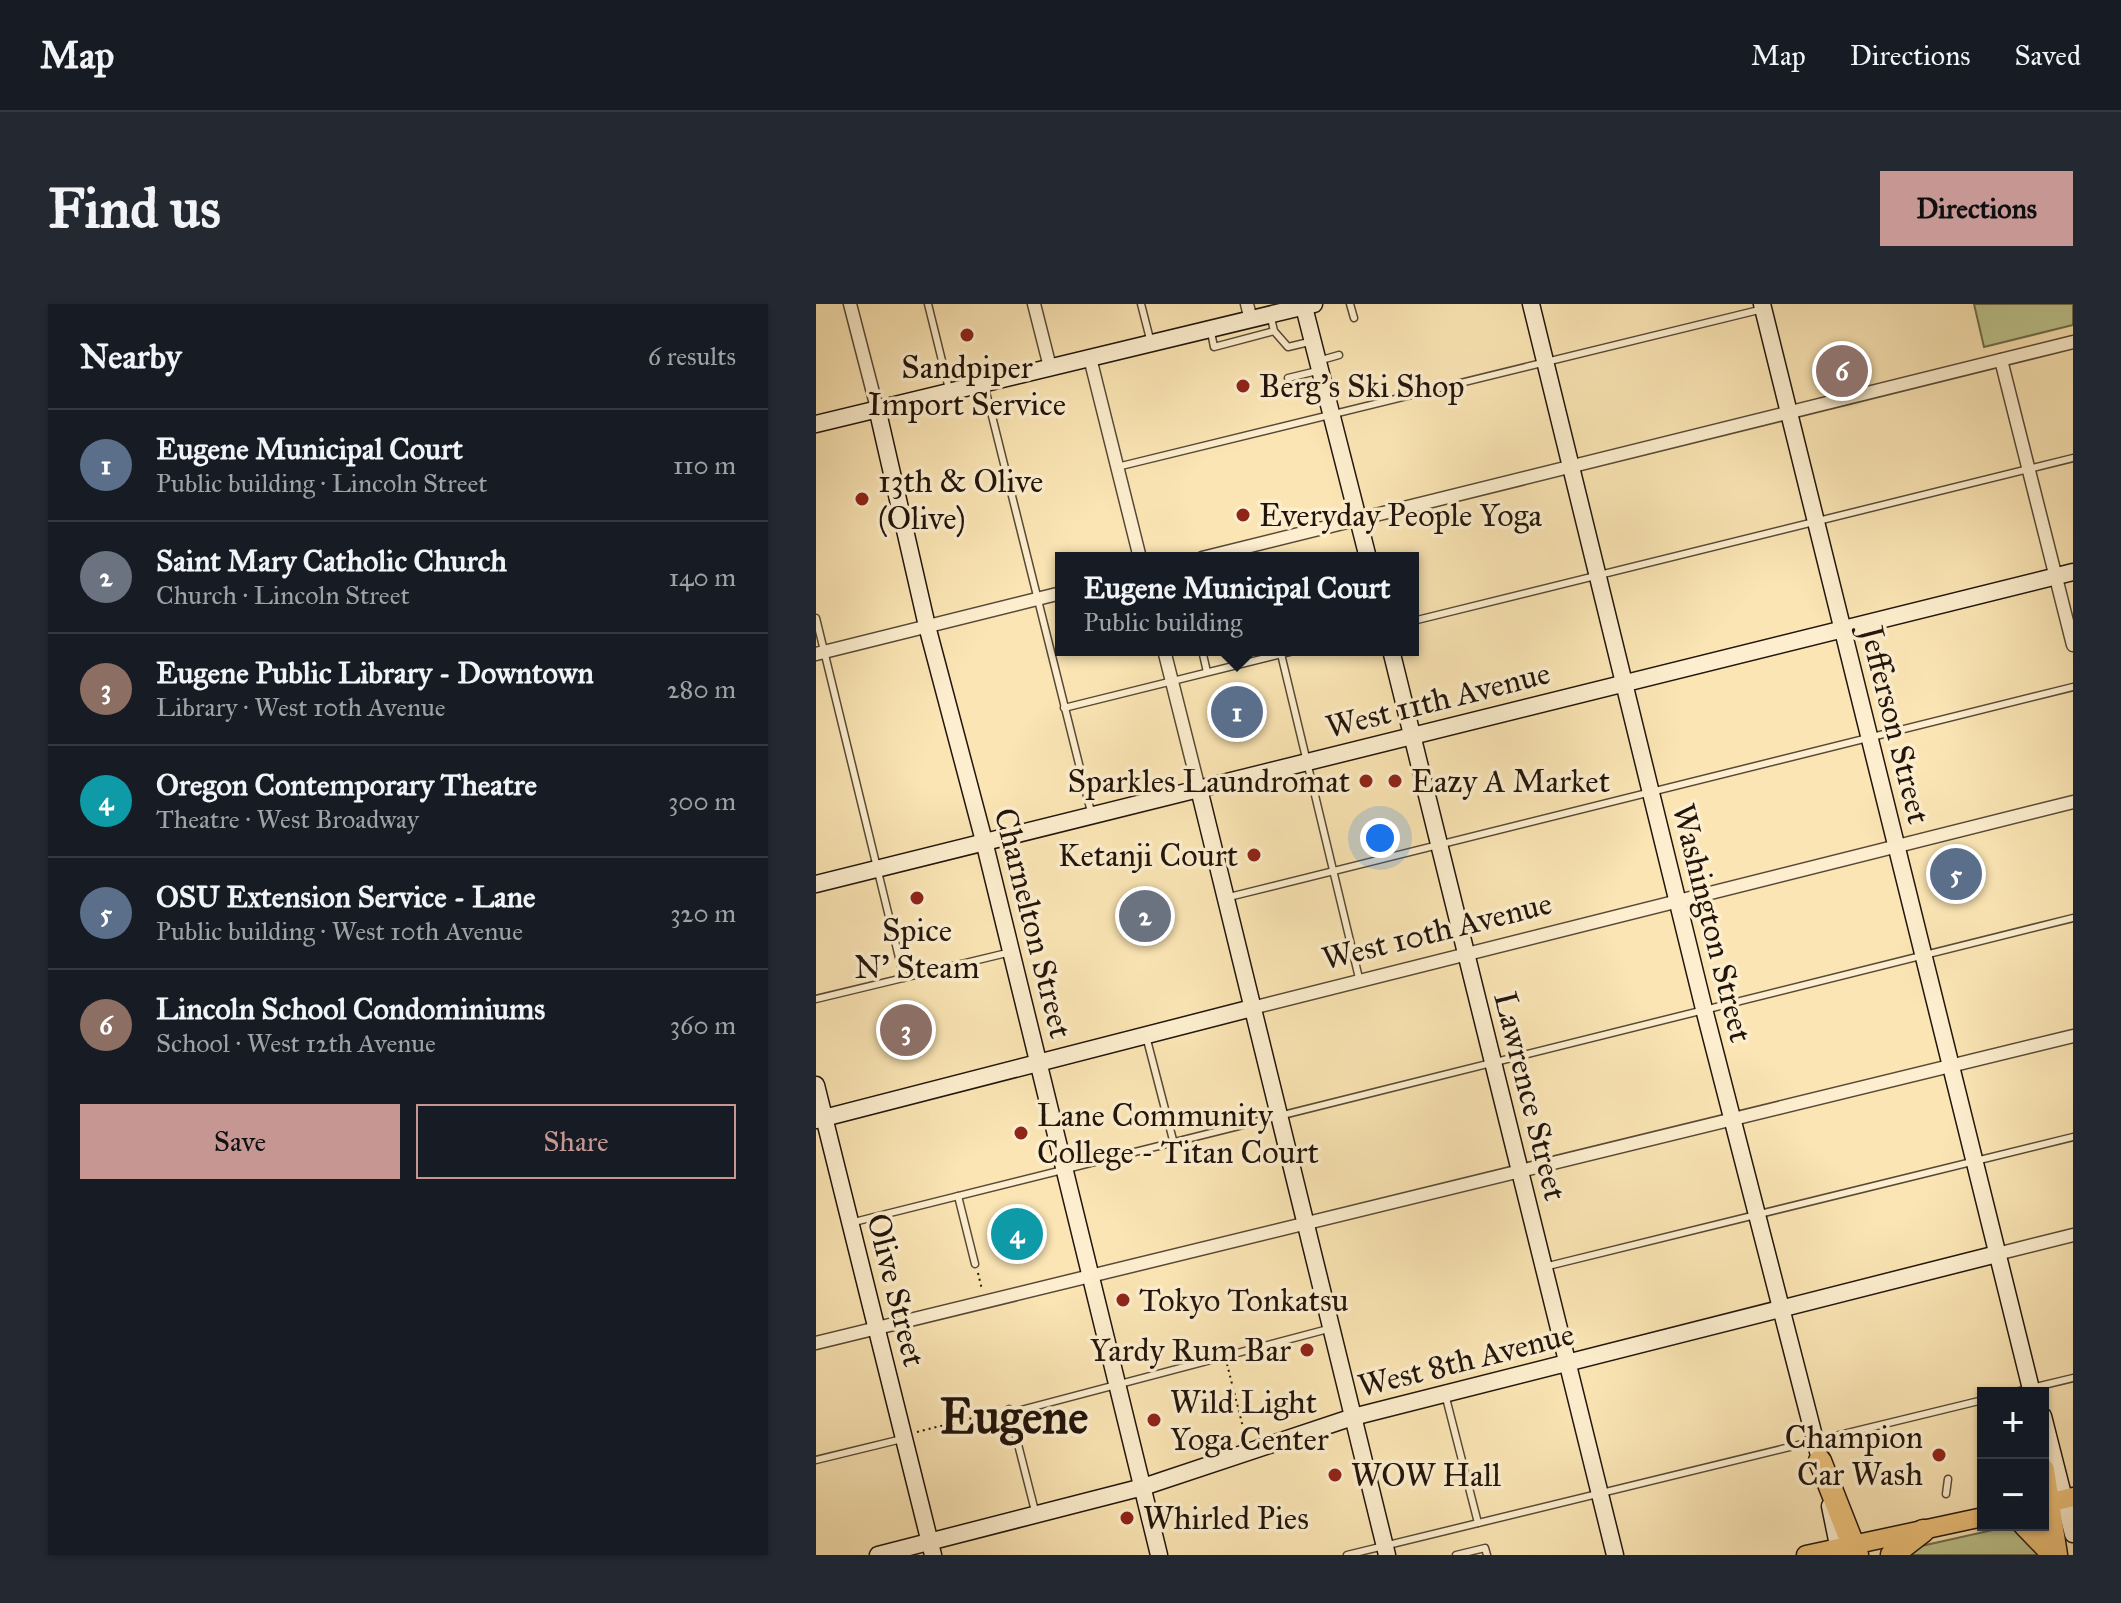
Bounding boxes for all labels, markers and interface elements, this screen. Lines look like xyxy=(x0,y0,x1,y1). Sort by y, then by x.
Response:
text: Map xyxy=(40,32,114,78)
text: Map xyxy=(1751,38,1806,73)
text: Directions xyxy=(1850,38,1971,73)
text: Saved xyxy=(2015,38,2081,73)
button: Directions xyxy=(1880,171,2073,246)
text: Find us xyxy=(48,174,221,242)
marker: Sandpiper Import Service xyxy=(958,326,976,344)
text: Nearby xyxy=(80,336,182,377)
text: 6 results xyxy=(648,340,736,372)
pin: 6 xyxy=(1816,341,1868,401)
place label: Sandpiper Import Service xyxy=(868,348,1066,424)
place label: Berg's Ski Shop xyxy=(1259,367,1464,406)
marker: Berg's Ski Shop xyxy=(1234,377,1252,395)
text: Eugene Municipal Court xyxy=(156,431,463,467)
text: 1 xyxy=(101,449,111,481)
text: 110 m xyxy=(673,449,736,481)
place label: 13th & Olive (Olive) xyxy=(878,462,1043,538)
text: Public building · Lincoln Street xyxy=(156,467,488,499)
marker: 13th & Olive (Olive) xyxy=(853,490,871,508)
place label: Everyday People Yoga xyxy=(1259,496,1543,535)
marker: Everyday People Yoga xyxy=(1234,506,1252,524)
text: Saint Mary Catholic Church xyxy=(156,543,507,579)
popup xyxy=(1055,552,1419,656)
text: 2 xyxy=(100,561,112,593)
text: 140 m xyxy=(669,561,736,593)
text: Eugene Municipal Court xyxy=(1084,570,1390,606)
text: Church · Lincoln Street xyxy=(156,579,410,611)
text: Public building xyxy=(1084,606,1242,638)
street label: Jefferson Street xyxy=(1851,619,1938,828)
street label: West 11th Avenue xyxy=(1322,653,1554,747)
text: Eugene Public Library - Downtown xyxy=(156,655,594,691)
text: 3 xyxy=(101,673,111,705)
text: 280 m xyxy=(667,673,736,705)
pin: 1 xyxy=(1211,682,1263,742)
text: Library · West 10th Avenue xyxy=(156,691,446,723)
place label: Sparkles Laundromat xyxy=(1068,762,1350,801)
place label: Eazy A Market xyxy=(1411,762,1610,801)
text: Oregon Contemporary Theatre xyxy=(156,767,537,803)
marker: Sparkles Laundromat xyxy=(1357,772,1375,790)
marker: Eazy A Market xyxy=(1386,772,1404,790)
text: 4 xyxy=(99,785,113,817)
text: 300 m xyxy=(668,785,736,817)
street label: Washington Street xyxy=(1664,800,1760,1046)
text: Theatre · West Broadway xyxy=(156,803,419,835)
street label: Charnelton Street xyxy=(986,804,1080,1042)
your location xyxy=(1360,818,1400,858)
place label: Ketanji Court xyxy=(1058,836,1238,875)
pin: 5 xyxy=(1930,844,1982,904)
marker: Ketanji Court xyxy=(1245,846,1263,864)
text: OSU Extension Service - Lane xyxy=(156,879,535,915)
street label: West 10th Avenue xyxy=(1318,884,1556,978)
pin: 2 xyxy=(1119,886,1171,946)
marker: Spice N' Steam xyxy=(908,889,926,907)
text: 5 xyxy=(100,897,112,929)
text: 320 m xyxy=(670,897,736,929)
place label: Spice N' Steam xyxy=(854,911,980,987)
text: Public building · West 10th Avenue xyxy=(156,915,523,947)
street label: Lawrence Street xyxy=(1485,988,1575,1204)
text: Lincoln School Condominiums xyxy=(156,991,545,1027)
pin: 3 xyxy=(880,1000,932,1060)
text: 6 xyxy=(99,1009,113,1041)
text: 360 m xyxy=(670,1009,736,1041)
text: School · West 12th Avenue xyxy=(156,1027,436,1059)
place label: Lane Community College - Titan Court xyxy=(1037,1096,1319,1172)
button: Save xyxy=(80,1104,400,1179)
button: Share xyxy=(416,1104,736,1179)
marker: Lane Community College - Titan Court xyxy=(1012,1124,1030,1142)
pin: 4 xyxy=(991,1204,1043,1264)
street label: Olive Street xyxy=(858,1210,934,1370)
place label: Tokyo Tonkatsu xyxy=(1139,1281,1349,1320)
marker: Tokyo Tonkatsu xyxy=(1114,1291,1132,1309)
street label: West 8th Avenue xyxy=(1354,1314,1578,1406)
place label: Yardy Rum Bar xyxy=(1090,1331,1291,1370)
marker: Yardy Rum Bar xyxy=(1298,1341,1316,1359)
place label: Wild Light Yoga Center xyxy=(1170,1383,1329,1459)
district label: Eugene xyxy=(940,1387,1088,1446)
map controls xyxy=(1977,1387,2049,1531)
button: + xyxy=(1977,1387,2049,1459)
marker: Wild Light Yoga Center xyxy=(1145,1411,1163,1429)
place label: Champion Car Wash xyxy=(1785,1418,1923,1494)
marker: Champion Car Wash xyxy=(1930,1446,1948,1464)
place label: WOW Hall xyxy=(1351,1456,1501,1495)
button: − xyxy=(1977,1459,2049,1531)
marker: WOW Hall xyxy=(1326,1466,1344,1484)
place label: Whirled Pies xyxy=(1143,1499,1309,1538)
marker: Whirled Pies xyxy=(1118,1509,1136,1527)

